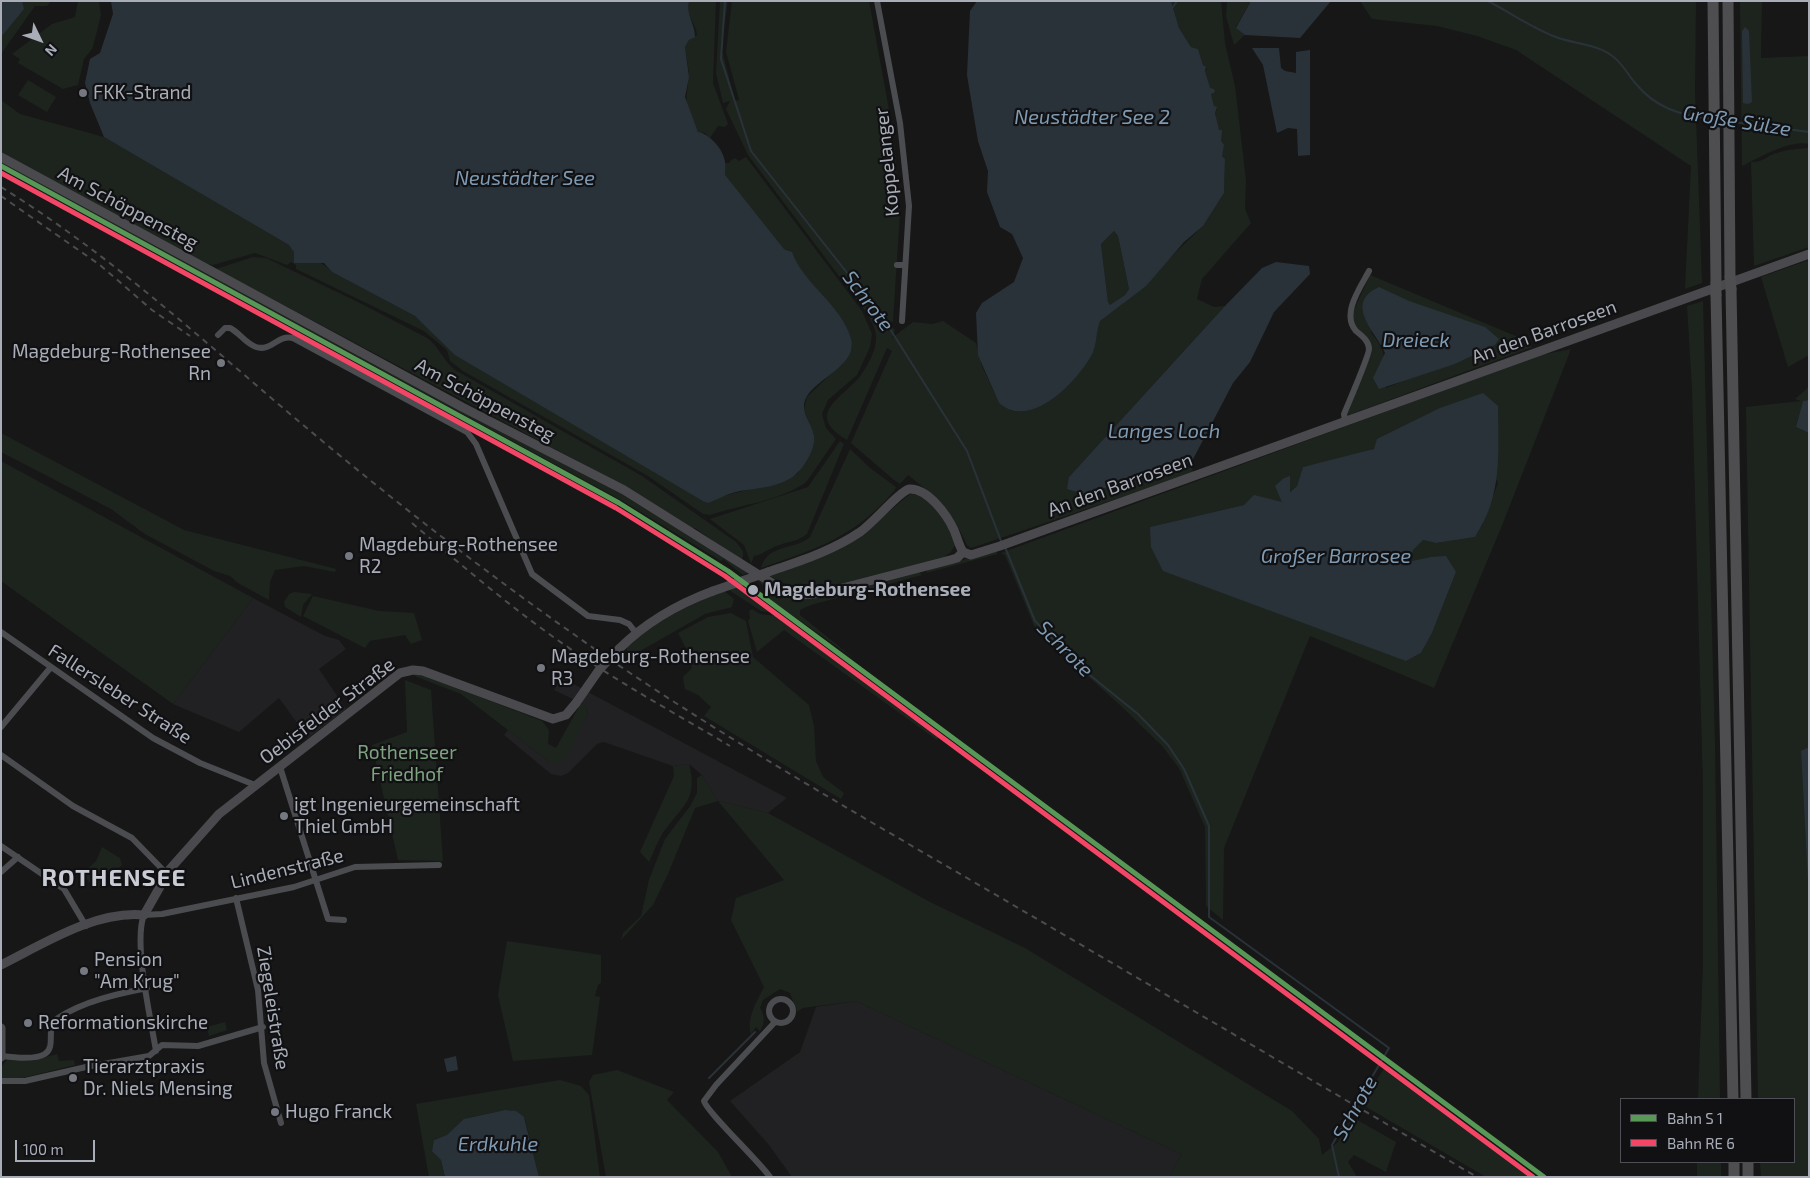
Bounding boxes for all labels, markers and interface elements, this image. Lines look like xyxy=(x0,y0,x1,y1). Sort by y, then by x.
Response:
north arrow xyxy=(15,15,65,65)
text: N xyxy=(42,41,61,60)
place label: FKK-Strand xyxy=(93,82,191,104)
marker: FKK-Strand xyxy=(77,87,89,99)
water label: Große Sülze xyxy=(1681,101,1793,141)
water label: Neustädter See 2 xyxy=(1014,105,1170,129)
street label: Koppelanger xyxy=(870,106,904,218)
street label: Am Schöppensteg xyxy=(54,161,202,255)
water label: Neustädter See xyxy=(455,166,595,190)
water label: Schrote xyxy=(837,266,899,336)
street label: An den Barroseen xyxy=(1468,295,1620,369)
water label: Dreieck xyxy=(1382,328,1450,352)
place label: Magdeburg-Rothensee Rn xyxy=(12,341,211,385)
street label: Am Schöppensteg xyxy=(411,353,559,447)
marker: Magdeburg-Rothensee Rn xyxy=(215,357,227,369)
water label: Langes Loch xyxy=(1108,419,1220,443)
street label: An den Barroseen xyxy=(1044,448,1196,522)
place label: Magdeburg-Rothensee R2 xyxy=(359,534,558,578)
water label: Großer Barrosee xyxy=(1261,544,1411,568)
marker: Magdeburg-Rothensee R2 xyxy=(343,550,355,562)
place label: Magdeburg-Rothensee xyxy=(764,579,971,601)
marker: Magdeburg-Rothensee xyxy=(746,583,760,597)
water label: Schrote xyxy=(1032,616,1098,682)
street label: Fallersleber Straße xyxy=(44,639,196,749)
place label: Magdeburg-Rothensee R3 xyxy=(551,646,750,690)
street label: Oebisfelder Straße xyxy=(255,653,399,769)
marker: Magdeburg-Rothensee R3 xyxy=(535,662,547,674)
park label: Rothenseer Friedhof xyxy=(357,742,457,786)
place label: igt Ingenieurgemeinschaft Thiel GmbH xyxy=(294,794,520,838)
marker: igt Ingenieurgemeinschaft Thiel GmbH xyxy=(278,810,290,822)
street label: Lindenstraße xyxy=(228,844,346,894)
district label: ROTHENSEE xyxy=(40,864,188,892)
street label: Ziegeleistraße xyxy=(252,945,294,1071)
place label: Pension "Am Krug" xyxy=(94,949,180,993)
marker: Pension "Am Krug" xyxy=(78,965,90,977)
place label: Reformationskirche xyxy=(38,1012,208,1034)
marker: Reformationskirche xyxy=(22,1017,34,1029)
place label: Tierarztpraxis Dr. Niels Mensing xyxy=(83,1056,233,1100)
marker: Tierarztpraxis Dr. Niels Mensing xyxy=(67,1072,79,1084)
water label: Schrote xyxy=(1328,1072,1382,1144)
legend xyxy=(1620,1098,1795,1163)
place label: Hugo Franck xyxy=(285,1101,392,1123)
marker: Hugo Franck xyxy=(269,1106,281,1118)
text: Bahn S 1 xyxy=(1667,1109,1723,1127)
scale bar xyxy=(18,1130,98,1162)
water label: Erdkuhle xyxy=(458,1132,538,1156)
text: Bahn RE 6 xyxy=(1667,1134,1735,1152)
text: 100 m xyxy=(23,1140,64,1158)

